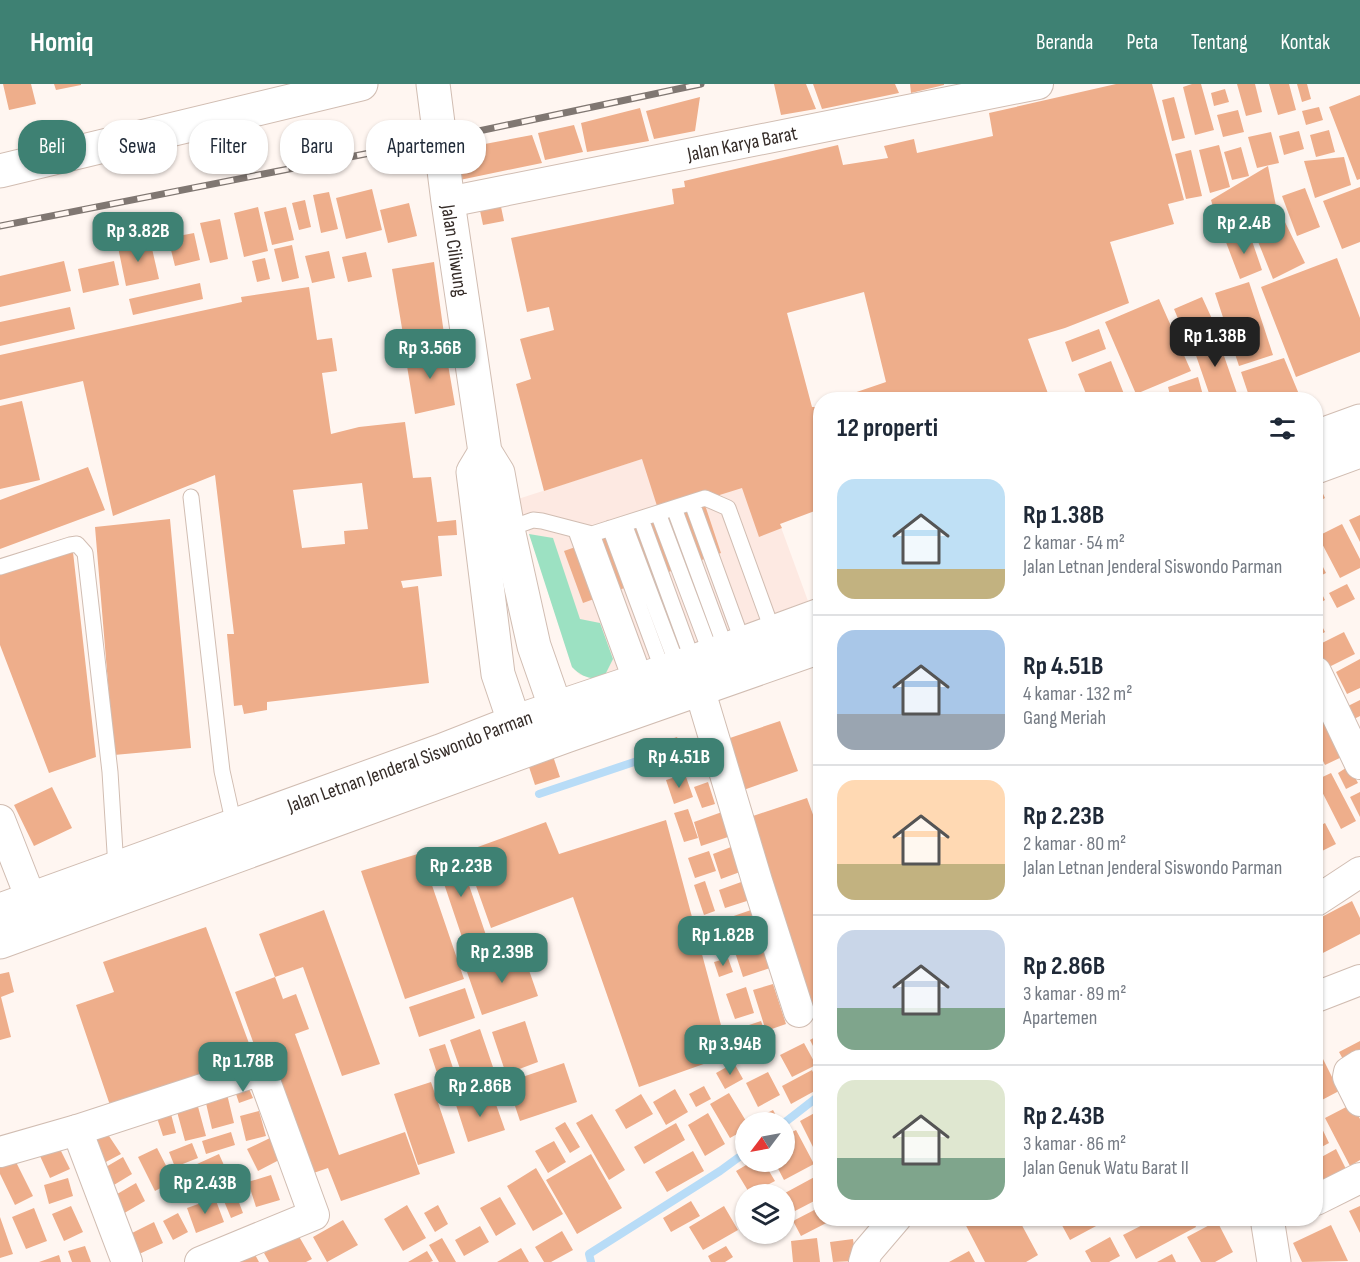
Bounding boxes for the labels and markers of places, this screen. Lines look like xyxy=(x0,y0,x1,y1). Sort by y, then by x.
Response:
pin: Rp 2.4B xyxy=(1189,204,1299,255)
pin: Rp 3.82B xyxy=(76,212,200,263)
pin: Rp 1.38B xyxy=(1153,317,1277,368)
pin: Rp 3.56B xyxy=(368,329,492,380)
pin: Rp 4.51B xyxy=(617,738,741,789)
pin: Rp 2.23B xyxy=(399,847,523,898)
pin: Rp 1.82B xyxy=(661,916,785,967)
pin: Rp 2.39B xyxy=(440,933,564,984)
pin: Rp 3.94B xyxy=(668,1025,792,1076)
pin: Rp 1.78B xyxy=(181,1042,305,1093)
pin: Rp 2.86B xyxy=(418,1067,542,1118)
pin: Rp 2.43B xyxy=(143,1164,267,1215)

